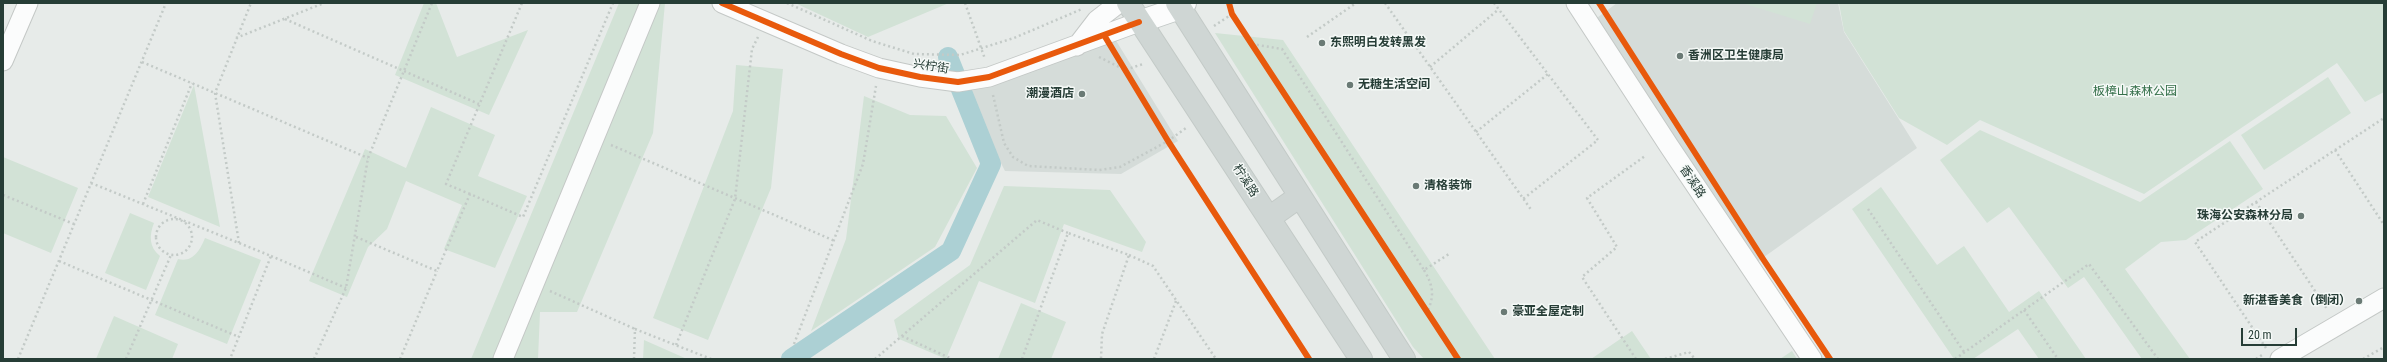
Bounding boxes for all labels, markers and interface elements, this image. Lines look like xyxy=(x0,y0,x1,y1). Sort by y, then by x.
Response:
place label: 东熙明白发转黑发 xyxy=(1330,36,1426,50)
marker: 东熙明白发转黑发 xyxy=(1317,38,1327,48)
place label: 香洲区卫生健康局 xyxy=(1688,49,1784,63)
marker: 香洲区卫生健康局 xyxy=(1675,51,1685,61)
street label: 兴柠街 xyxy=(912,57,950,77)
place label: 无糖生活空间 xyxy=(1358,78,1430,92)
marker: 无糖生活空间 xyxy=(1345,80,1355,90)
park label: 板樟山森林公园 xyxy=(2093,85,2177,99)
place label: 潮漫酒店 xyxy=(1026,87,1074,101)
marker: 潮漫酒店 xyxy=(1077,89,1087,99)
street label: 柠溪路 xyxy=(1229,162,1261,200)
street label: 香溪路 xyxy=(1676,163,1708,201)
place label: 清格装饰 xyxy=(1424,179,1472,193)
marker: 清格装饰 xyxy=(1411,181,1421,191)
place label: 珠海公安森林分局 xyxy=(2197,209,2293,223)
marker: 珠海公安森林分局 xyxy=(2296,211,2306,221)
place label: 新湛香美食（倒闭） xyxy=(2243,294,2351,308)
marker: 新湛香美食（倒闭） xyxy=(2354,296,2364,306)
place label: 豪亚全屋定制 xyxy=(1512,305,1584,319)
marker: 豪亚全屋定制 xyxy=(1499,307,1509,317)
scale bar xyxy=(2243,320,2299,346)
text: 20 m xyxy=(2248,328,2272,342)

